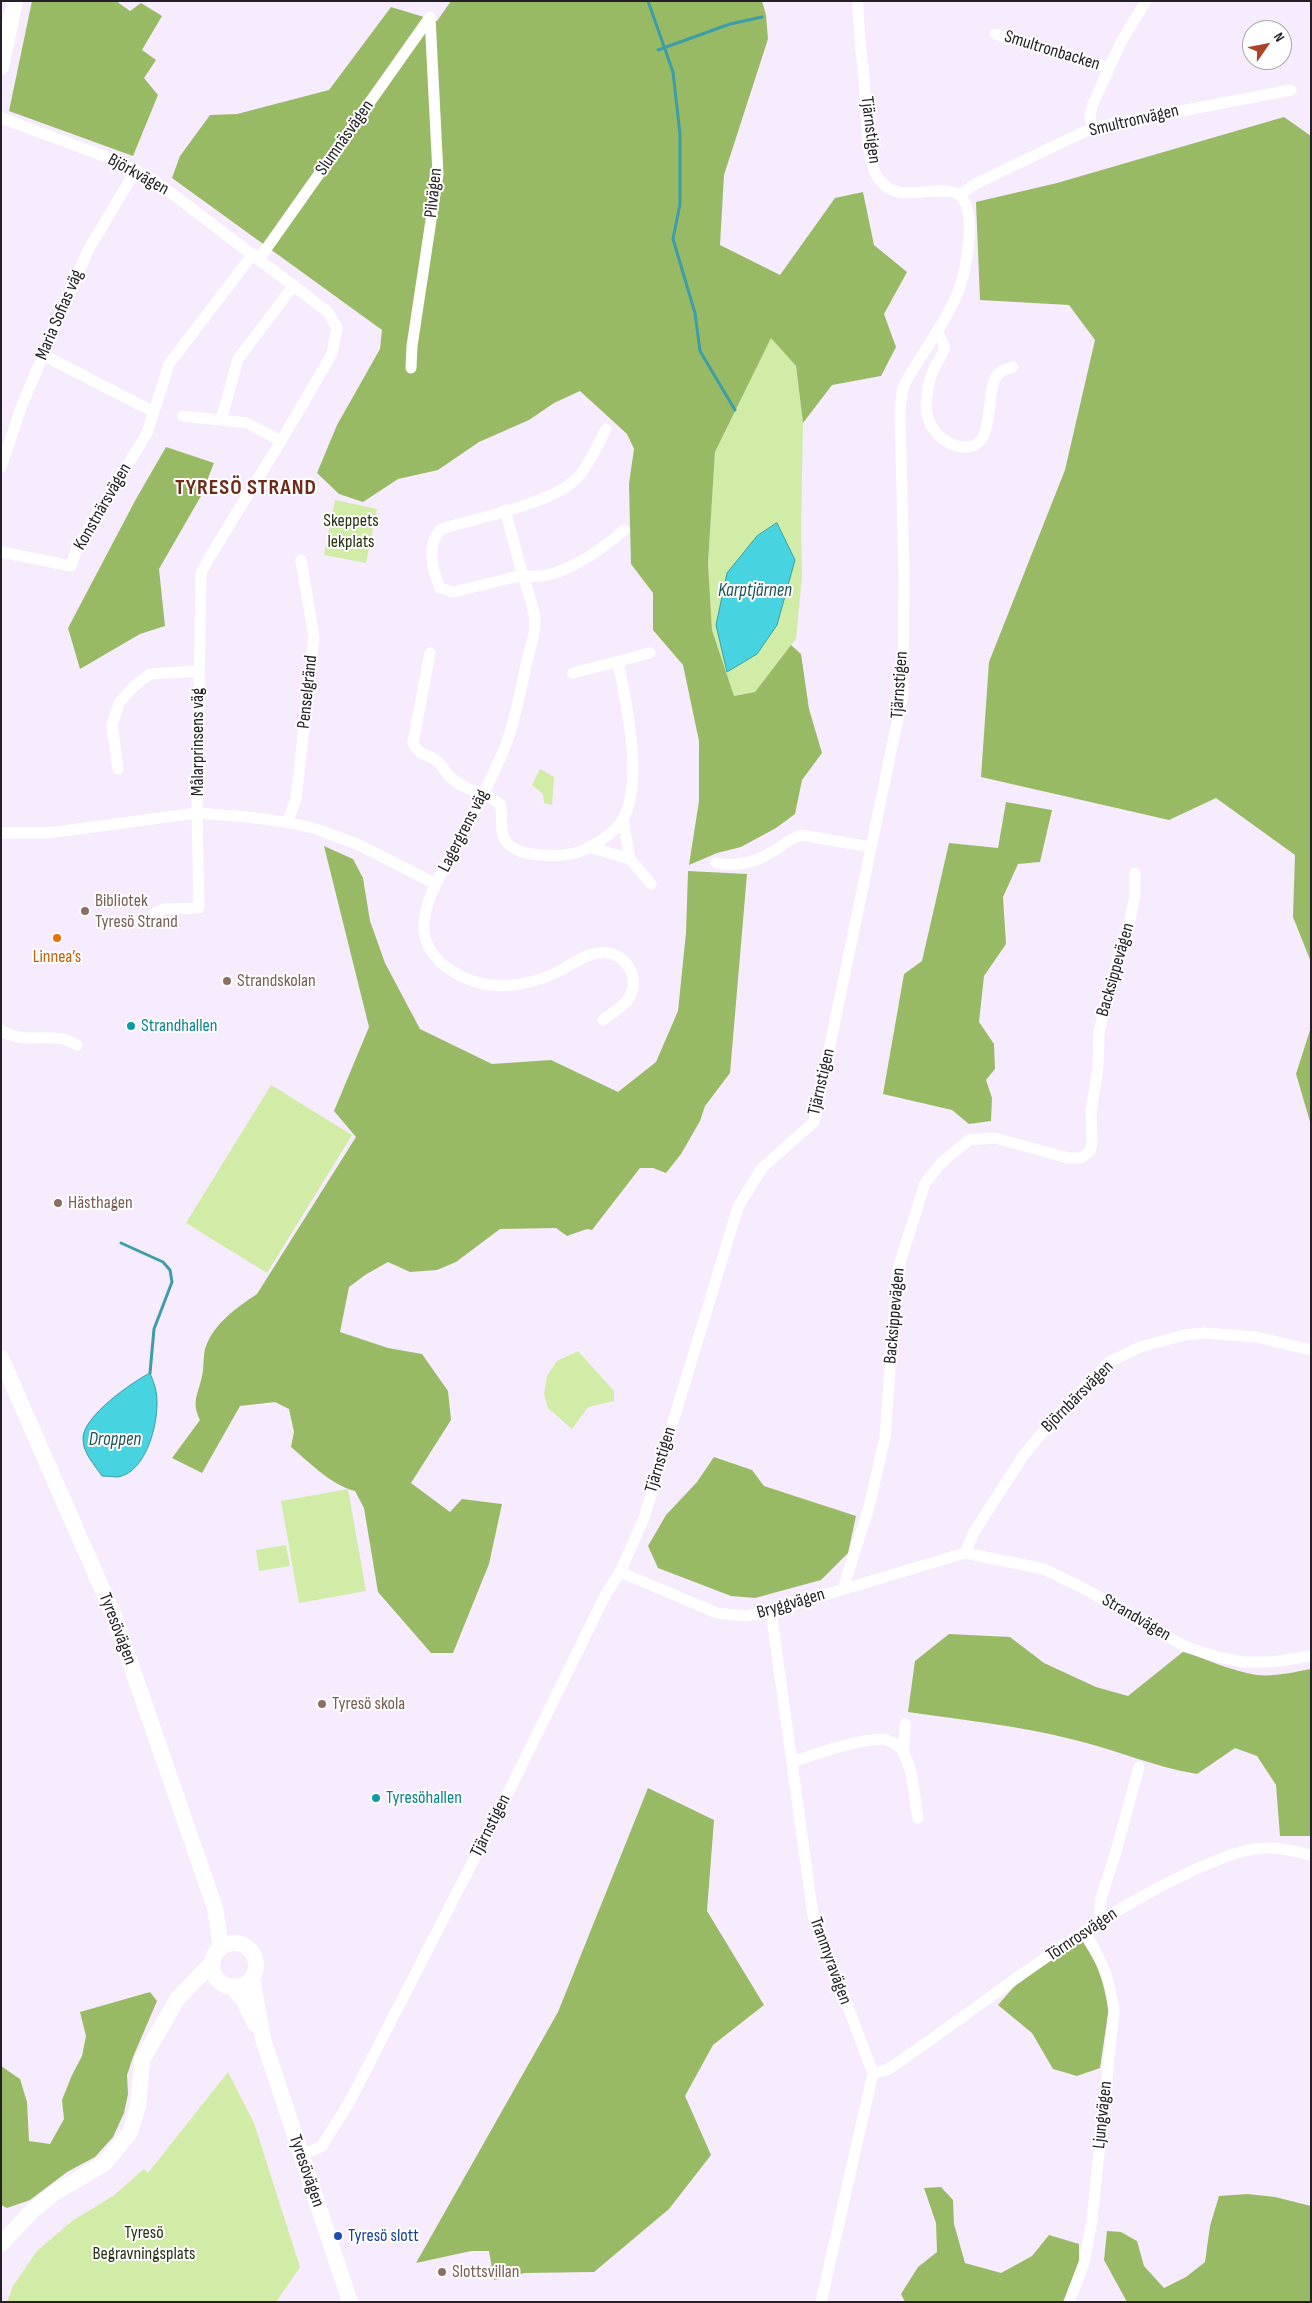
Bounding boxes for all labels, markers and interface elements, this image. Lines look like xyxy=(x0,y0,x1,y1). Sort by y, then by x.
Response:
north arrow xyxy=(1242,20,1292,70)
street label: Smultronbacken xyxy=(1002,26,1102,76)
text: N xyxy=(1270,29,1288,45)
street label: Tjärnstigen xyxy=(855,95,885,165)
street label: Slumnäsvägen xyxy=(311,96,379,180)
street label: Smultronvägen xyxy=(1087,100,1181,142)
street label: Björkvägen xyxy=(104,149,172,201)
street label: Pilvägen xyxy=(421,167,447,219)
street label: Maria Sofias väg xyxy=(31,267,89,363)
street label: Konstnärsvägen xyxy=(70,460,136,554)
district label: TYRESÖ STRAND xyxy=(173,475,319,501)
park label: Skeppets lekplats xyxy=(323,510,379,552)
water label: Karptjärnen xyxy=(718,580,792,602)
street label: Tjärnstigen xyxy=(887,650,913,720)
street label: Penselgränd xyxy=(293,654,323,730)
street label: Målarprinsens väg xyxy=(187,688,209,796)
street label: Lagergrens väg xyxy=(434,786,494,876)
place label: Bibliotek Tyresö Strand xyxy=(95,890,178,932)
marker: Bibliotek Tyresö Strand xyxy=(79,905,91,917)
street label: Backsippevägen xyxy=(1092,921,1140,1019)
marker: Linnea’s xyxy=(51,932,63,944)
place label: Linnea’s xyxy=(33,946,81,968)
place label: Strandskolan xyxy=(237,970,316,992)
marker: Strandskolan xyxy=(221,975,233,987)
place label: Strandhallen xyxy=(141,1015,217,1037)
marker: Strandhallen xyxy=(125,1020,137,1032)
street label: Tjärnstigen xyxy=(804,1047,840,1117)
place label: Hästhagen xyxy=(68,1192,133,1214)
marker: Hästhagen xyxy=(52,1197,64,1209)
street label: Backsippevägen xyxy=(880,1267,910,1365)
street label: Björnbärsvägen xyxy=(1038,1357,1118,1437)
street label: Tjärnstigen xyxy=(641,1424,681,1496)
water label: Droppen xyxy=(89,1429,141,1451)
street label: Bryggvägen xyxy=(755,1584,827,1624)
street label: Tyresövägen xyxy=(93,1590,141,1668)
street label: Strandvägen xyxy=(1098,1590,1174,1646)
place label: Tyresö skola xyxy=(332,1693,405,1715)
marker: Tyresö skola xyxy=(316,1698,328,1710)
place label: Tyresöhallen xyxy=(386,1787,462,1809)
street label: Tjärnstigen xyxy=(466,1791,516,1861)
marker: Tyresöhallen xyxy=(370,1792,382,1804)
street label: Törnrosvägen xyxy=(1042,1903,1122,1967)
street label: Tranmyravägen xyxy=(804,1914,856,2008)
street label: Ljungvägen xyxy=(1089,2080,1117,2150)
street label: Tyresövägen xyxy=(284,2132,328,2210)
park label: Tyresö Begravningsplats xyxy=(92,2222,196,2264)
place label: Tyresö slott xyxy=(348,2225,419,2247)
marker: Tyresö slott xyxy=(332,2230,344,2242)
place label: Slottsvillan xyxy=(452,2261,519,2283)
marker: Slottsvillan xyxy=(436,2266,448,2278)

